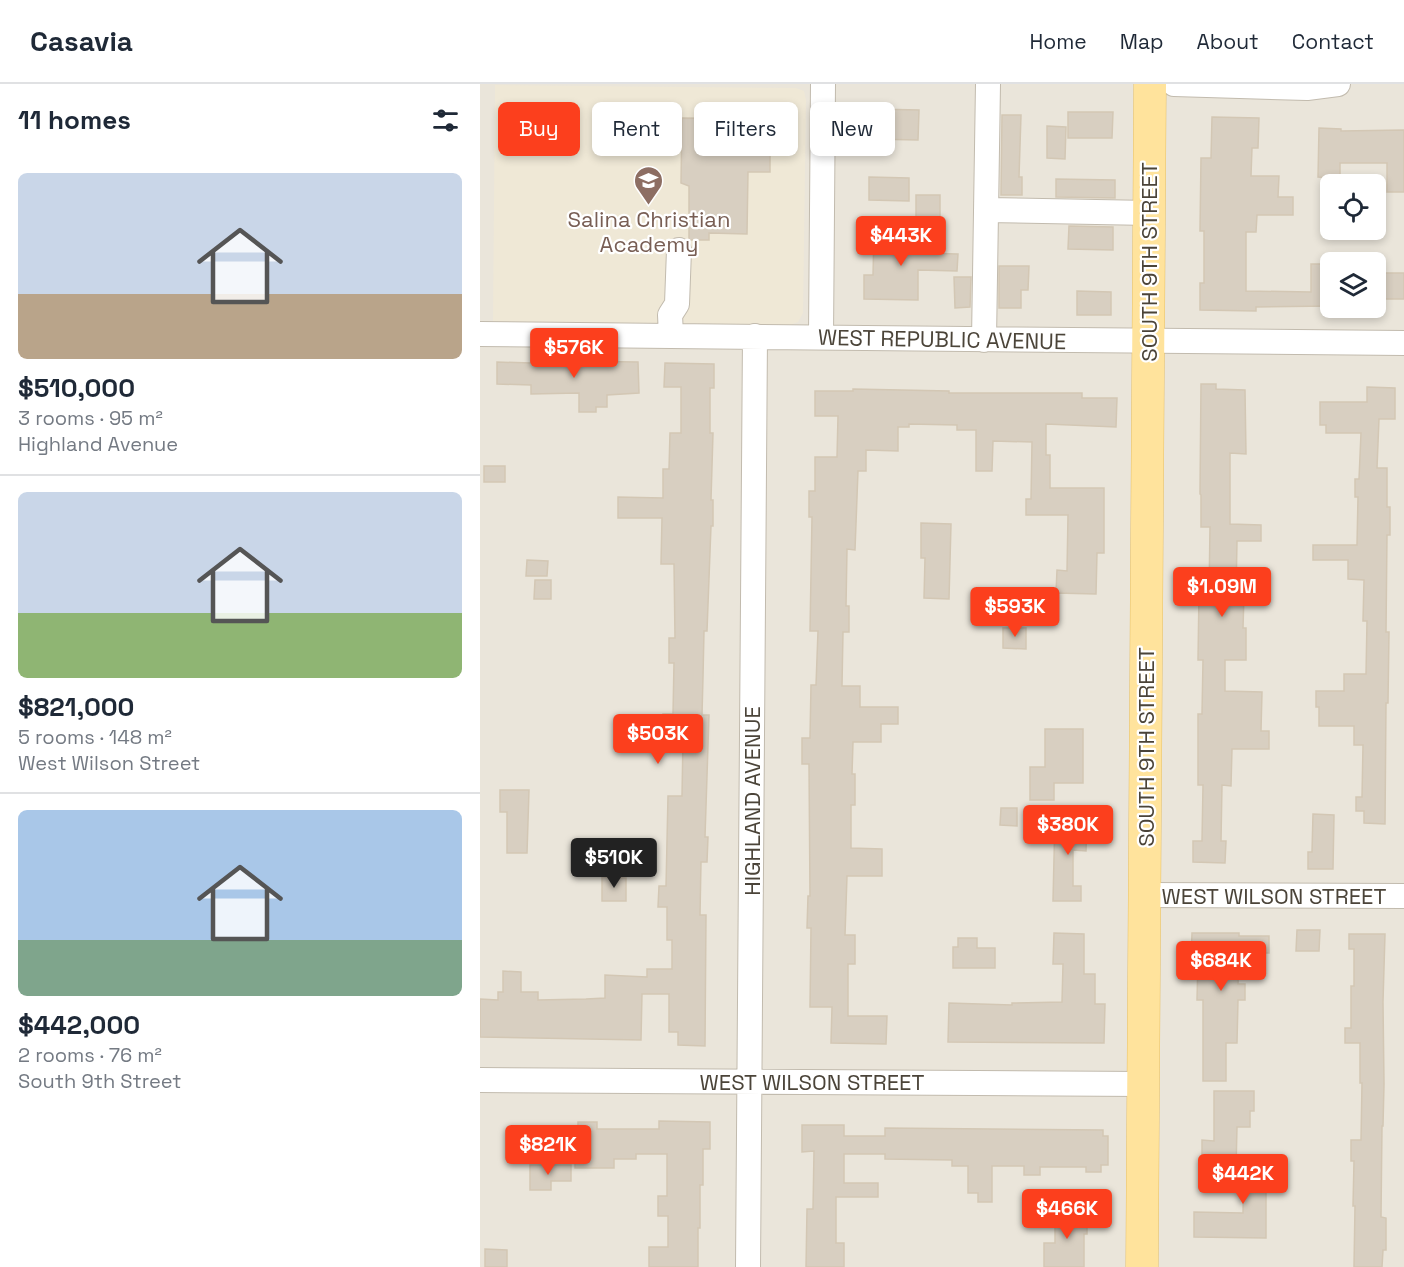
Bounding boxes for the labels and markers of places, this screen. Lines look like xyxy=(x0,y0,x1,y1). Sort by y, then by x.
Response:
school or university icon: Salina Christian Academy xyxy=(633,164,665,206)
place label: Salina Christian Academy xyxy=(568,205,731,258)
pin: $443K xyxy=(859,216,943,267)
pin: $576K xyxy=(532,328,616,379)
pin: $1.09M xyxy=(1173,567,1271,618)
pin: $593K xyxy=(973,587,1057,638)
pin: $503K xyxy=(616,714,700,765)
pin: $380K xyxy=(1026,805,1110,856)
pin: $510K xyxy=(572,838,656,889)
pin: $684K xyxy=(1179,941,1263,992)
pin: $821K xyxy=(506,1125,590,1176)
pin: $442K xyxy=(1201,1154,1285,1205)
pin: $466K xyxy=(1025,1189,1109,1240)

